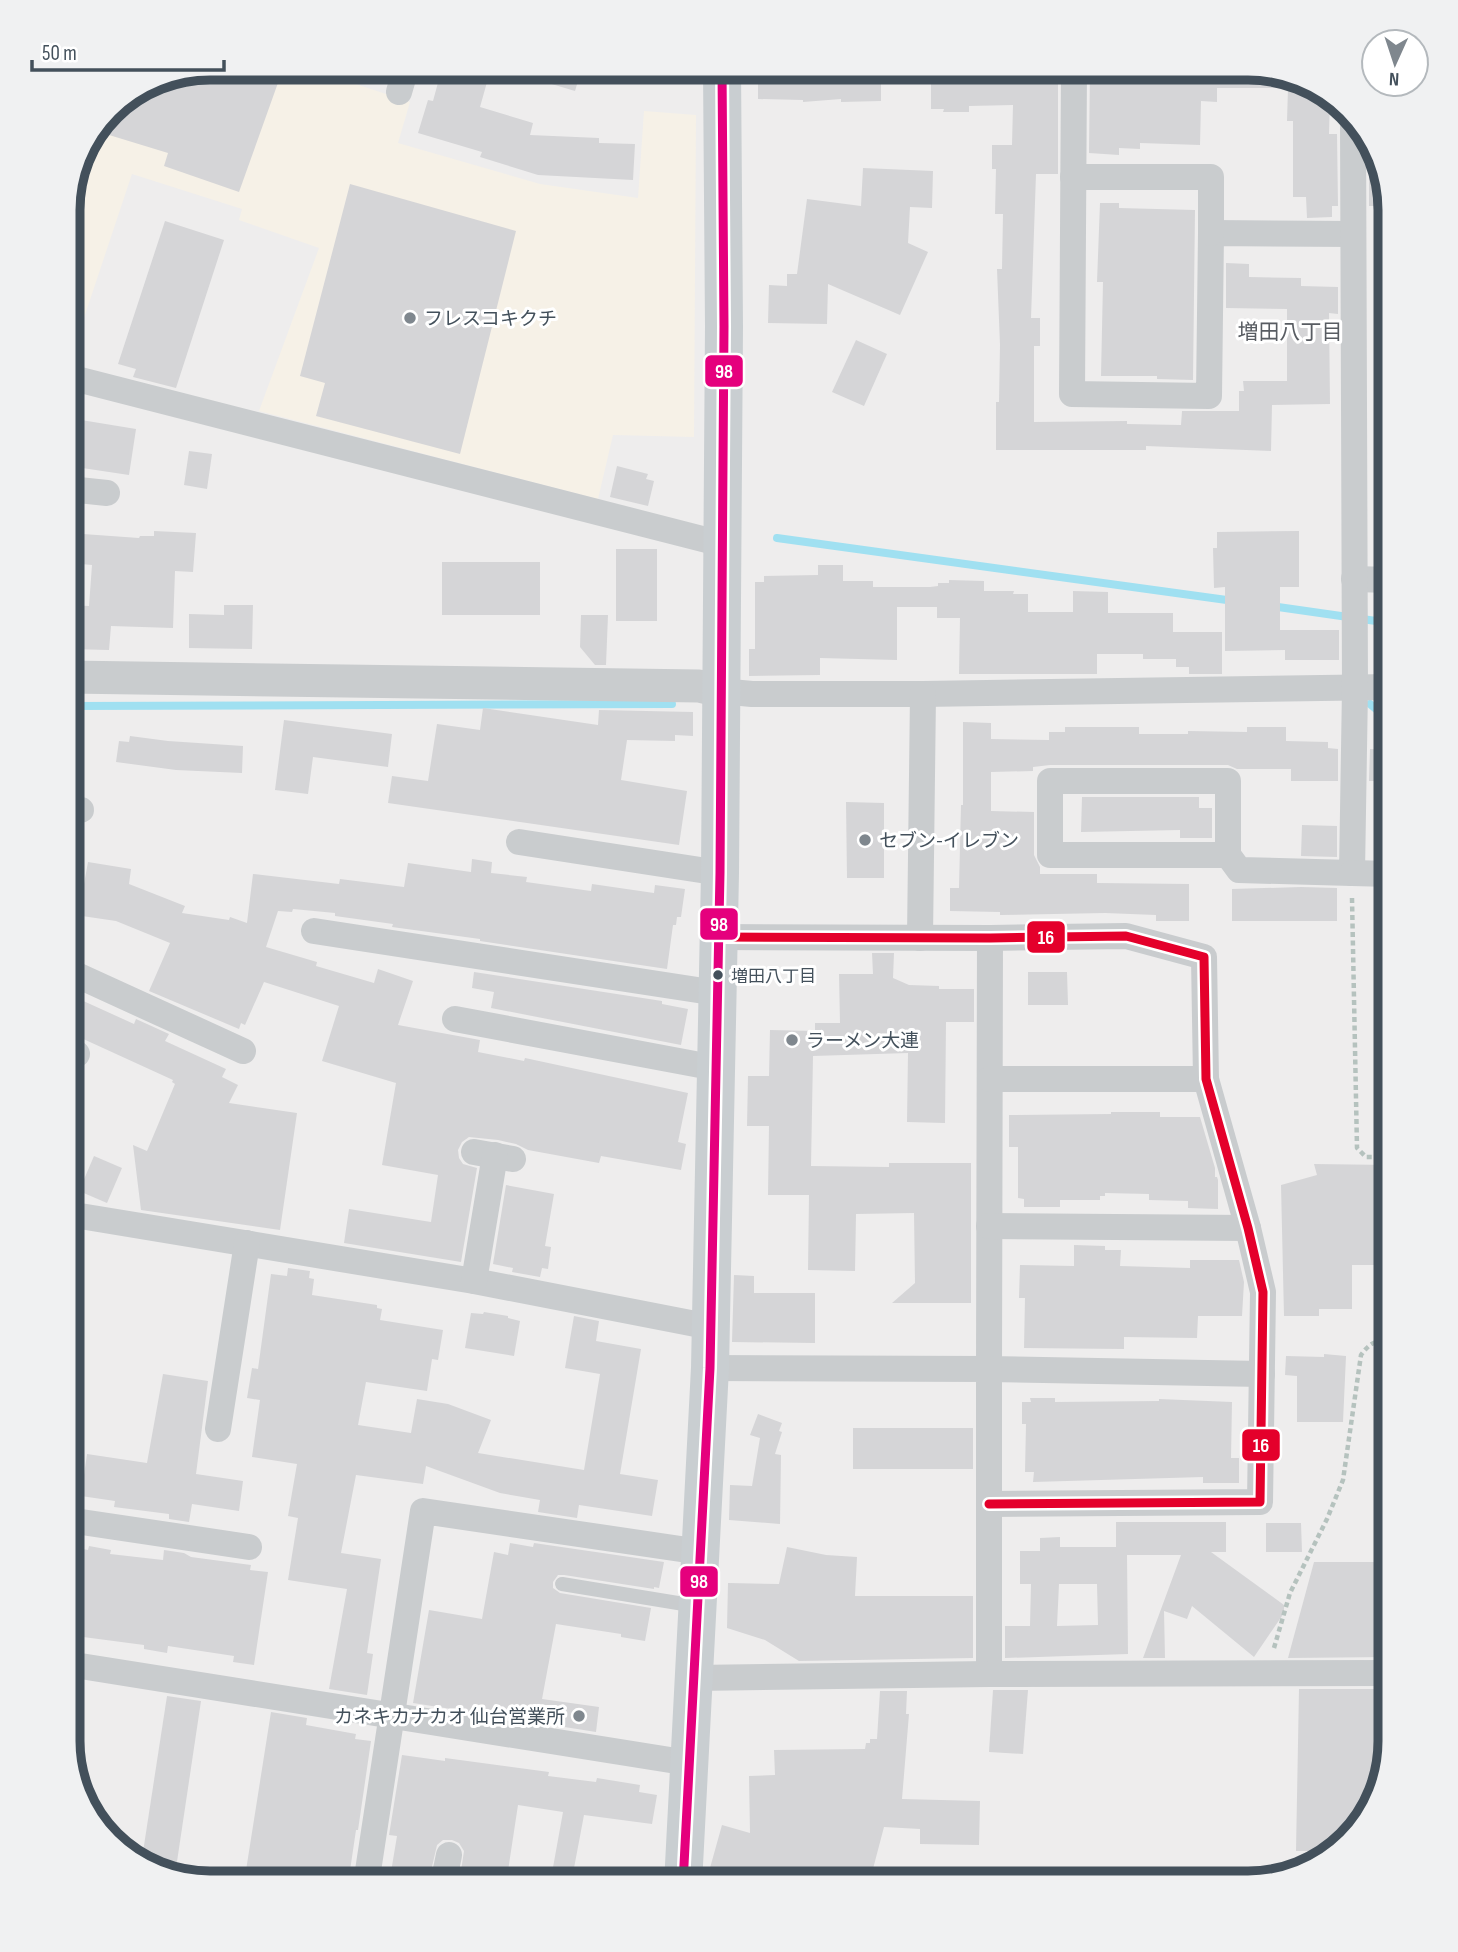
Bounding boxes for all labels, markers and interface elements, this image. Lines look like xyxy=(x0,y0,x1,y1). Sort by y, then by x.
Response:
scale bar xyxy=(32,28,224,72)
north arrow xyxy=(1360,28,1430,98)
text: 50 m xyxy=(42,41,77,66)
text: N xyxy=(1389,67,1400,90)
place label: フレスコキクチ xyxy=(424,308,557,331)
marker: フレスコキクチ xyxy=(402,310,418,326)
district label: 増田八丁目 xyxy=(1238,320,1343,345)
line badge: 98 xyxy=(704,354,744,388)
text: 98 xyxy=(715,361,733,384)
place label: セブン-イレブン xyxy=(879,830,1019,853)
marker: セブン-イレブン xyxy=(857,832,873,848)
line badge: 98 xyxy=(699,907,739,941)
text: 98 xyxy=(710,914,728,937)
line badge: 16 xyxy=(1026,920,1066,954)
text: 16 xyxy=(1038,927,1054,950)
place label: 増田八丁目 xyxy=(731,967,816,987)
marker: 増田八丁目 xyxy=(711,968,725,982)
place label: ラーメン大連 xyxy=(806,1030,919,1053)
marker: ラーメン大連 xyxy=(784,1032,800,1048)
line badge: 16 xyxy=(1241,1428,1281,1462)
text: 16 xyxy=(1253,1435,1269,1458)
line badge: 98 xyxy=(679,1565,719,1598)
text: 98 xyxy=(690,1571,708,1594)
place label: カネキカナカオ 仙台営業所 xyxy=(334,1706,565,1729)
marker: カネキカナカオ 仙台営業所 xyxy=(571,1708,587,1724)

